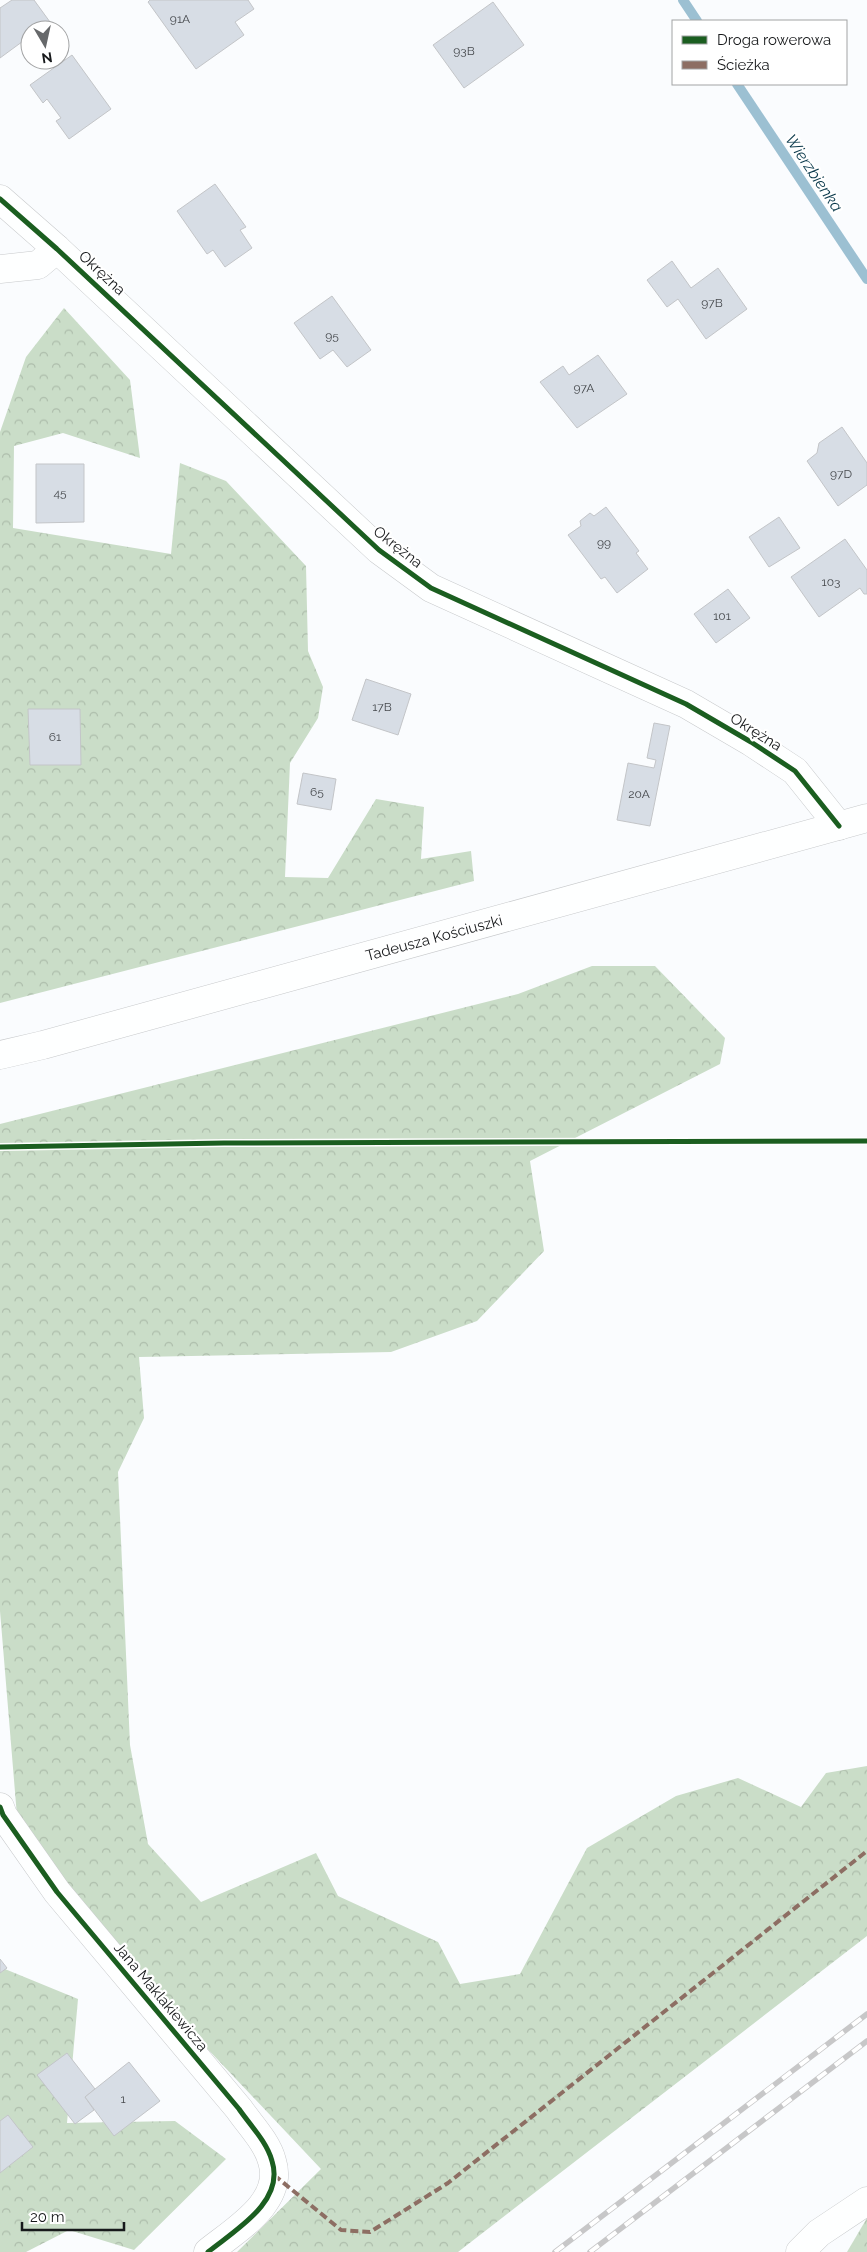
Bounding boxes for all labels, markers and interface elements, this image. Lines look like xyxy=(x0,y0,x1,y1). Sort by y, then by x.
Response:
house number: 91A xyxy=(170,12,190,26)
north arrow xyxy=(20,20,70,70)
legend xyxy=(672,20,847,85)
text: Droga rowerowa xyxy=(717,31,831,49)
house number: 93B xyxy=(453,44,475,58)
text: N xyxy=(41,49,54,67)
text: Ścieżka xyxy=(717,56,770,74)
water label: Wierzbienka xyxy=(781,131,847,216)
street label: Okrężna xyxy=(75,247,129,299)
house number: 97B xyxy=(701,296,723,310)
house number: 95 xyxy=(325,329,339,343)
house number: 97A xyxy=(574,381,594,395)
house number: 97D xyxy=(830,467,852,481)
house number: 45 xyxy=(53,486,67,500)
street label: Okrężna xyxy=(370,522,426,572)
house number: 99 xyxy=(597,536,611,550)
house number: 103 xyxy=(822,575,840,589)
house number: 101 xyxy=(713,609,731,623)
house number: 17B xyxy=(372,700,392,714)
street label: Okrężna xyxy=(727,709,785,755)
house number: 61 xyxy=(49,730,61,744)
house number: 65 xyxy=(310,785,324,799)
house number: 20A xyxy=(628,787,650,801)
street label: Tadeusza Kościuszki xyxy=(364,911,504,965)
street label: Jana Maklakiewicza xyxy=(110,1939,212,2055)
house number: 1 xyxy=(120,2092,126,2106)
scale bar xyxy=(22,2200,125,2232)
text: 20 m xyxy=(30,2208,65,2226)

